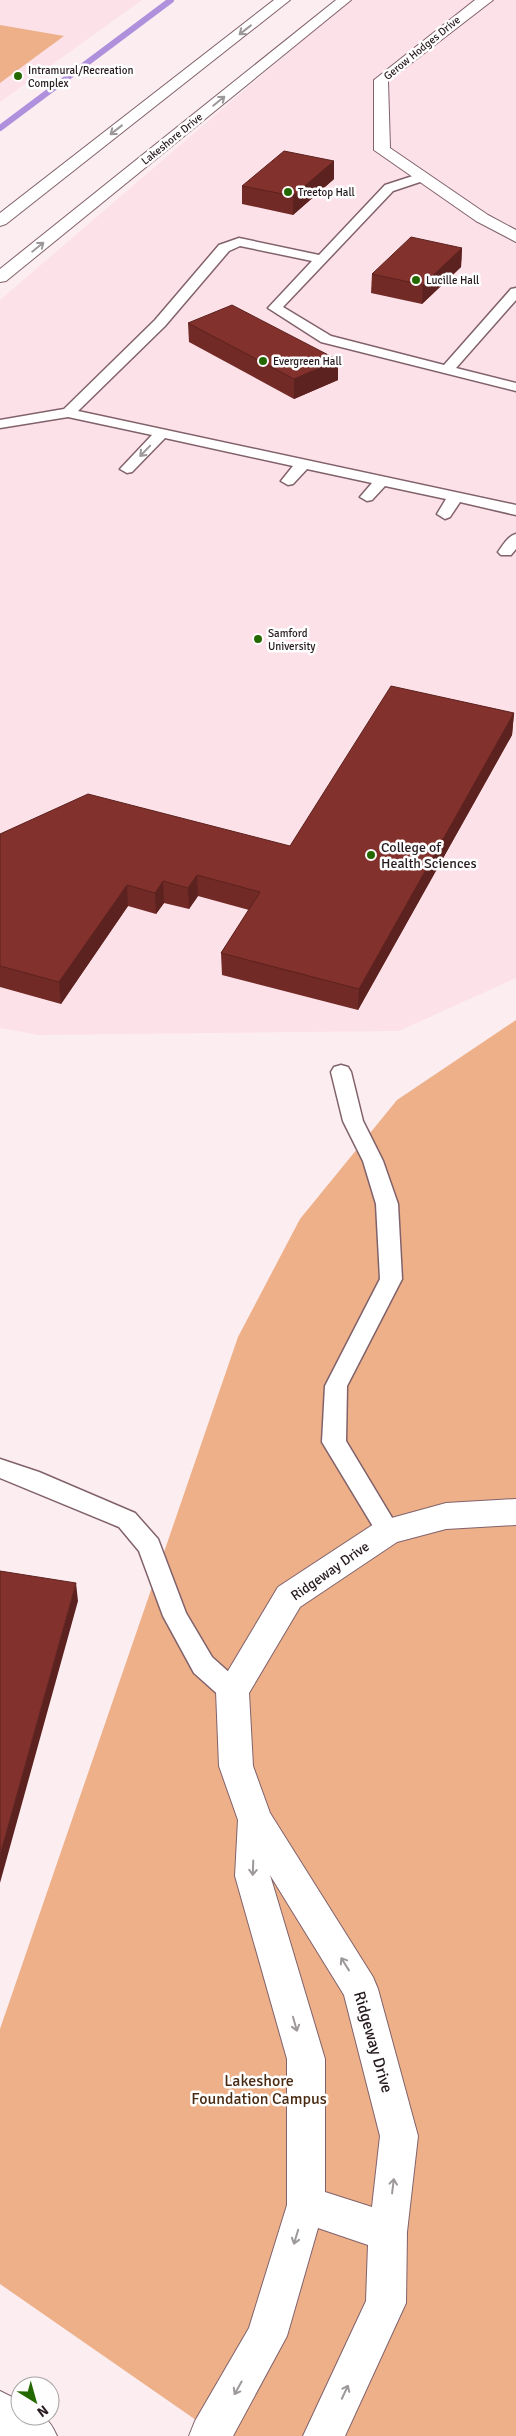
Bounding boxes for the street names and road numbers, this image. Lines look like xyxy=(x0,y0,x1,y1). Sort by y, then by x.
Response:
street label: Gerow Hodges Drive xyxy=(381,13,463,83)
street label: Lakeshore Drive xyxy=(139,110,205,168)
street label: Ridgeway Drive xyxy=(288,1538,372,1604)
street label: Ridgeway Drive xyxy=(349,1989,397,2095)

